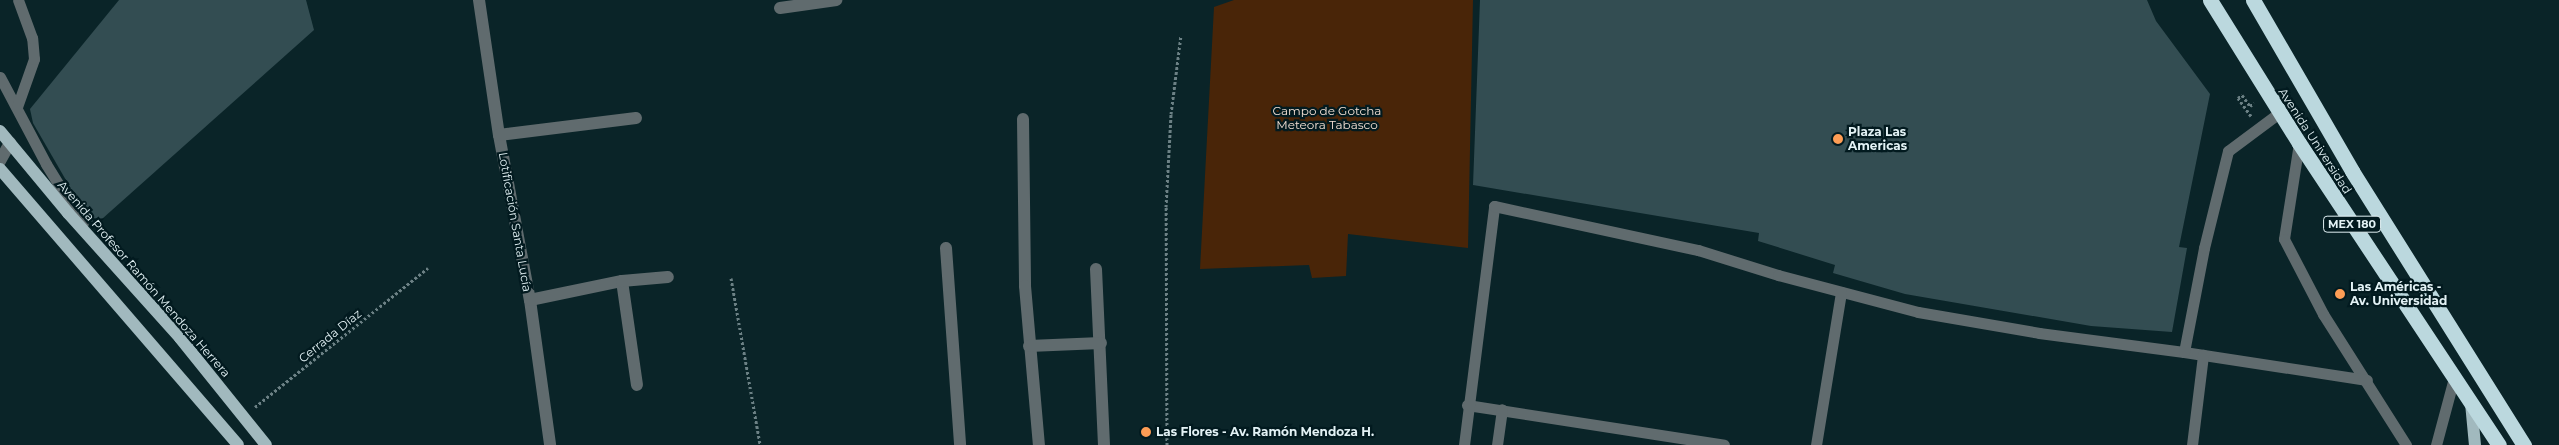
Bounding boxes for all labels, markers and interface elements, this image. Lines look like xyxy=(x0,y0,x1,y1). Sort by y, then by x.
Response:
street label: Avenida Universidad xyxy=(2275,85,2355,197)
park label: Campo de Gotcha Meteora Tabasco xyxy=(1273,104,1381,132)
place label: Plaza Las Americas xyxy=(1848,125,1907,153)
marker: Plaza Las Americas xyxy=(1832,133,1844,145)
street label: Lotificación Santa Lucía xyxy=(496,151,534,293)
street label: Avenida Profesor Ramón Mendoza Herrera xyxy=(55,178,233,380)
road number: MEX 180 xyxy=(2322,215,2382,232)
place label: Las Américas - Av. Universidad xyxy=(2350,280,2447,308)
marker: Las Américas - Av. Universidad xyxy=(2334,288,2346,300)
street label: Cerrada Díaz xyxy=(296,306,364,366)
place label: Las Flores - Av. Ramón Mendoza H. xyxy=(1156,425,1374,439)
marker: Las Flores - Av. Ramón Mendoza H. xyxy=(1140,426,1152,438)

